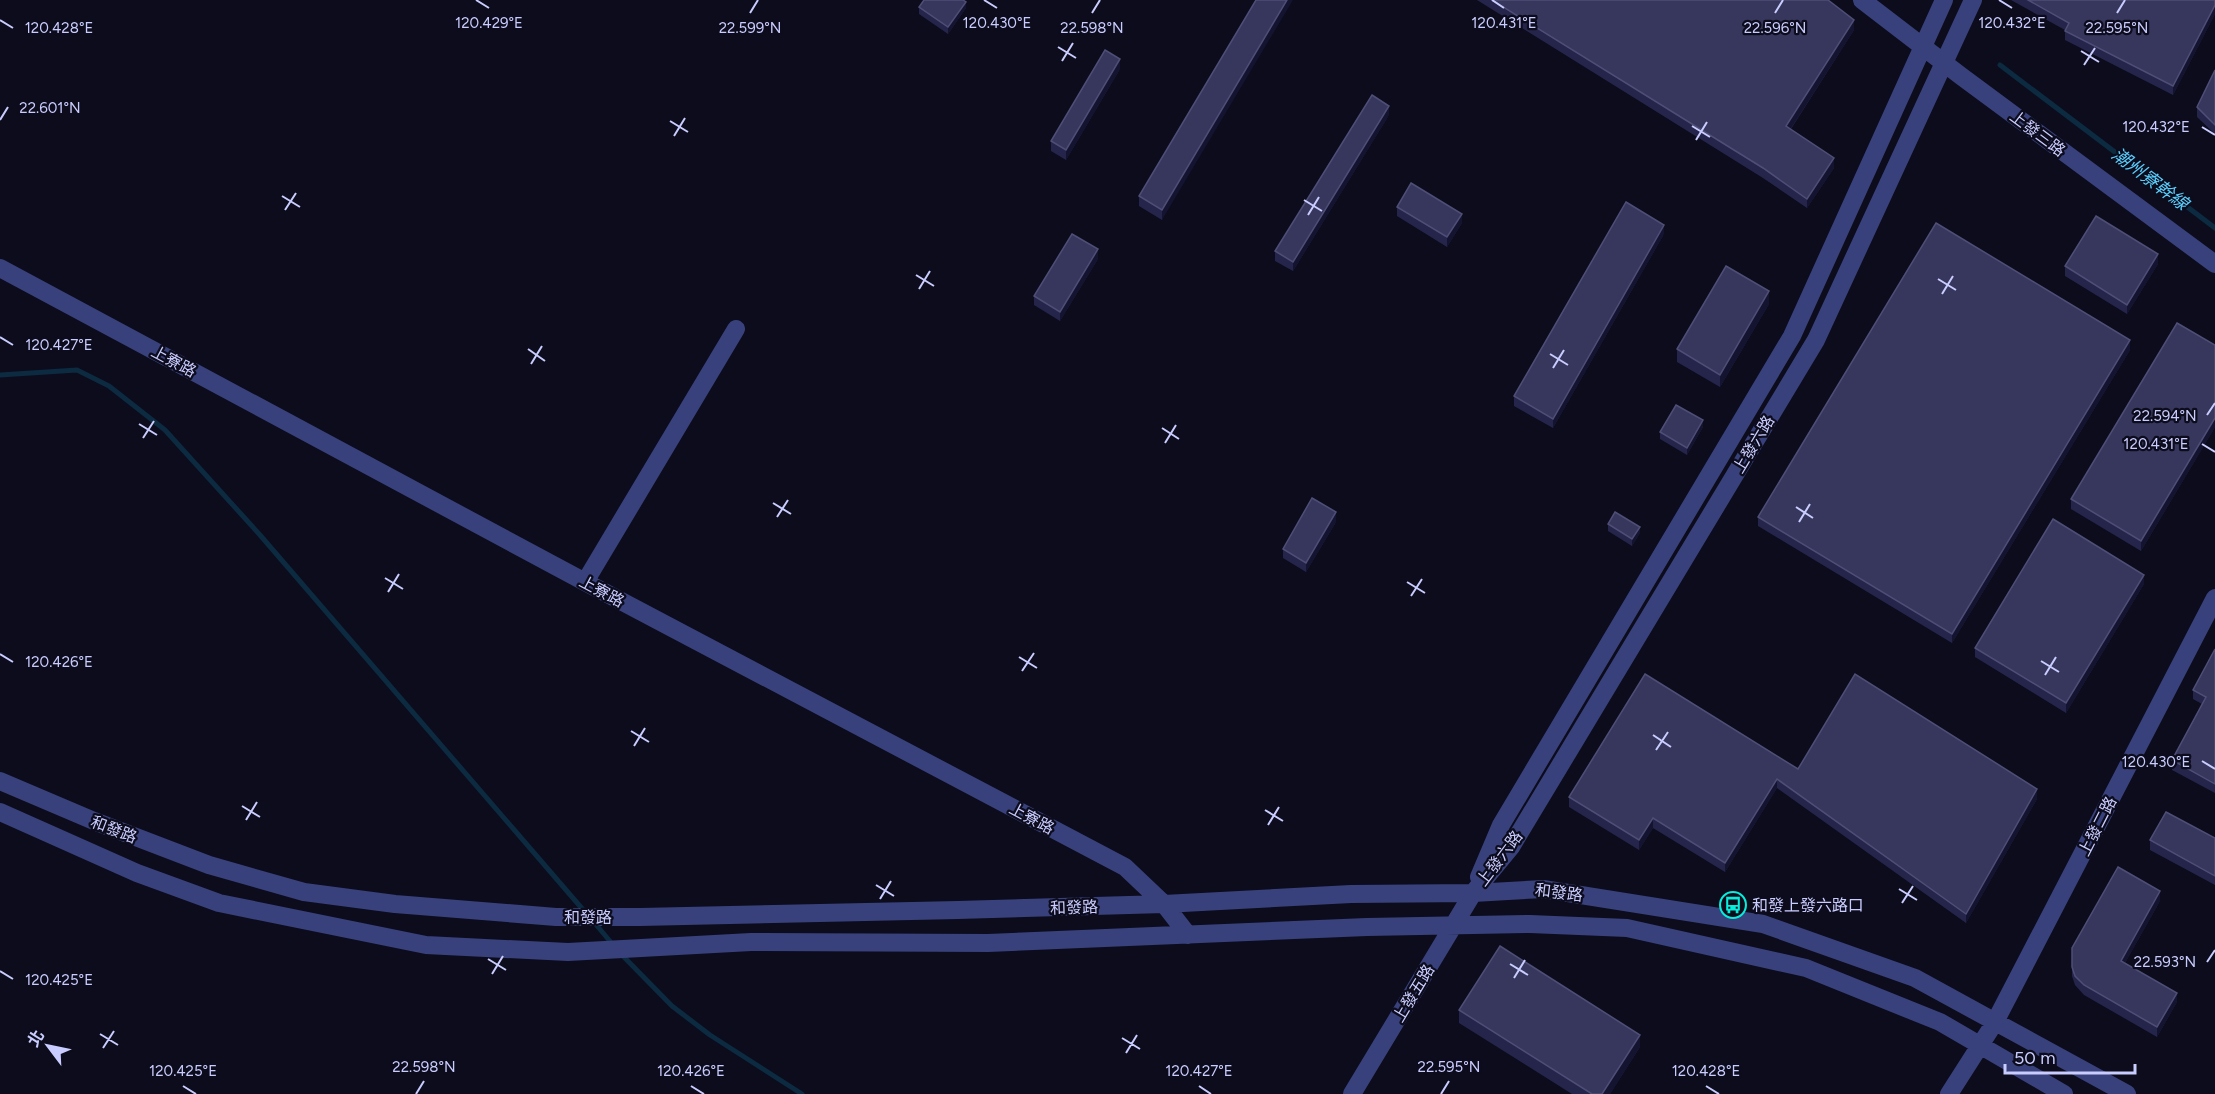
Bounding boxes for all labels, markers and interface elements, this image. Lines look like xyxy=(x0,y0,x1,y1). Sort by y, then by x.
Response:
text: 120.429°E xyxy=(455,14,523,32)
text: 120.430°E xyxy=(963,14,1031,32)
text: 120.431°E xyxy=(1471,14,1537,32)
text: 120.432°E xyxy=(1978,14,2046,32)
text: 120.428°E xyxy=(25,19,93,37)
text: 22.599°N xyxy=(719,19,781,37)
text: 22.598°N xyxy=(1060,19,1124,37)
text: 22.596°N xyxy=(1744,19,1806,37)
text: 22.595°N xyxy=(2086,19,2148,37)
text: 22.601°N xyxy=(19,99,81,117)
street label: 上發三路 xyxy=(2006,107,2069,160)
text: 120.432°E xyxy=(2122,118,2190,136)
water label: 潮州寮幹線 xyxy=(2107,143,2194,216)
text: 120.427°E xyxy=(25,336,93,354)
street label: 上寮路 xyxy=(148,342,199,381)
text: 22.594°N xyxy=(2133,407,2197,425)
street label: 上發六路 xyxy=(1729,412,1778,477)
text: 120.431°E xyxy=(2123,435,2189,453)
street label: 上寮路 xyxy=(576,572,627,611)
text: 120.426°E xyxy=(25,653,93,671)
text: 120.430°E xyxy=(2122,753,2190,771)
street label: 上發二路 xyxy=(2074,793,2120,859)
street label: 上寮路 xyxy=(1006,799,1057,838)
street label: 和發路 xyxy=(88,812,140,847)
street label: 上發六路 xyxy=(1473,827,1526,890)
street label: 和發路 xyxy=(1534,880,1584,905)
bus stop icon: 和發上發六路口 xyxy=(1718,890,1748,920)
place label: 和發上發六路口 xyxy=(1752,896,1864,915)
street label: 和發路 xyxy=(1050,897,1098,918)
street label: 和發路 xyxy=(564,908,612,927)
text: 22.593°N xyxy=(2134,953,2196,971)
street label: 上發五路 xyxy=(1389,961,1438,1026)
text: 120.425°E xyxy=(25,971,93,989)
north arrow xyxy=(18,1016,78,1076)
text: 北 xyxy=(23,1026,48,1050)
scale bar xyxy=(2005,1037,2136,1075)
text: 50 m xyxy=(2014,1047,2056,1069)
text: 22.598°N xyxy=(392,1058,456,1076)
text: 22.595°N xyxy=(1418,1058,1480,1076)
text: 120.425°E xyxy=(149,1062,217,1080)
text: 120.426°E xyxy=(657,1062,725,1080)
text: 120.427°E xyxy=(1165,1062,1233,1080)
text: 120.428°E xyxy=(1672,1062,1740,1080)

